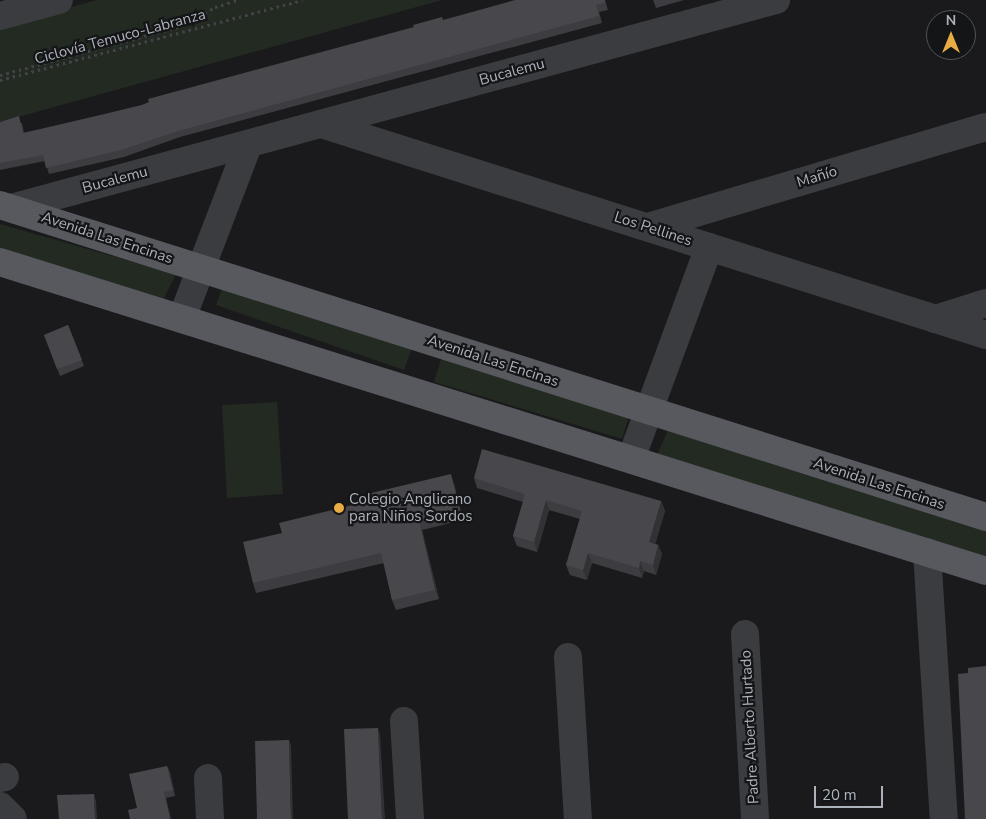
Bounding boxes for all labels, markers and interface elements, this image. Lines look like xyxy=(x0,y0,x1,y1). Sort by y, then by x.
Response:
street label: Ciclovía Temuco-Labranza xyxy=(32,5,208,69)
north arrow xyxy=(926,10,976,60)
text: N xyxy=(946,11,956,30)
street label: Bucalemu xyxy=(477,55,547,89)
street label: Mañío xyxy=(795,162,839,192)
street label: Bucalemu xyxy=(80,163,150,197)
street label: Avenida Las Encinas xyxy=(39,208,175,268)
street label: Los Pellines xyxy=(612,208,694,250)
street label: Avenida Las Encinas xyxy=(425,331,561,391)
street label: Avenida Las Encinas xyxy=(811,454,947,514)
place label: Colegio Anglicano para Niños Sordos xyxy=(349,490,472,525)
marker: Colegio Anglicano para Niños Sordos xyxy=(333,502,345,514)
street label: Padre Alberto Hurtado xyxy=(737,650,763,804)
scale bar xyxy=(816,776,885,808)
text: 20 m xyxy=(822,785,857,805)

